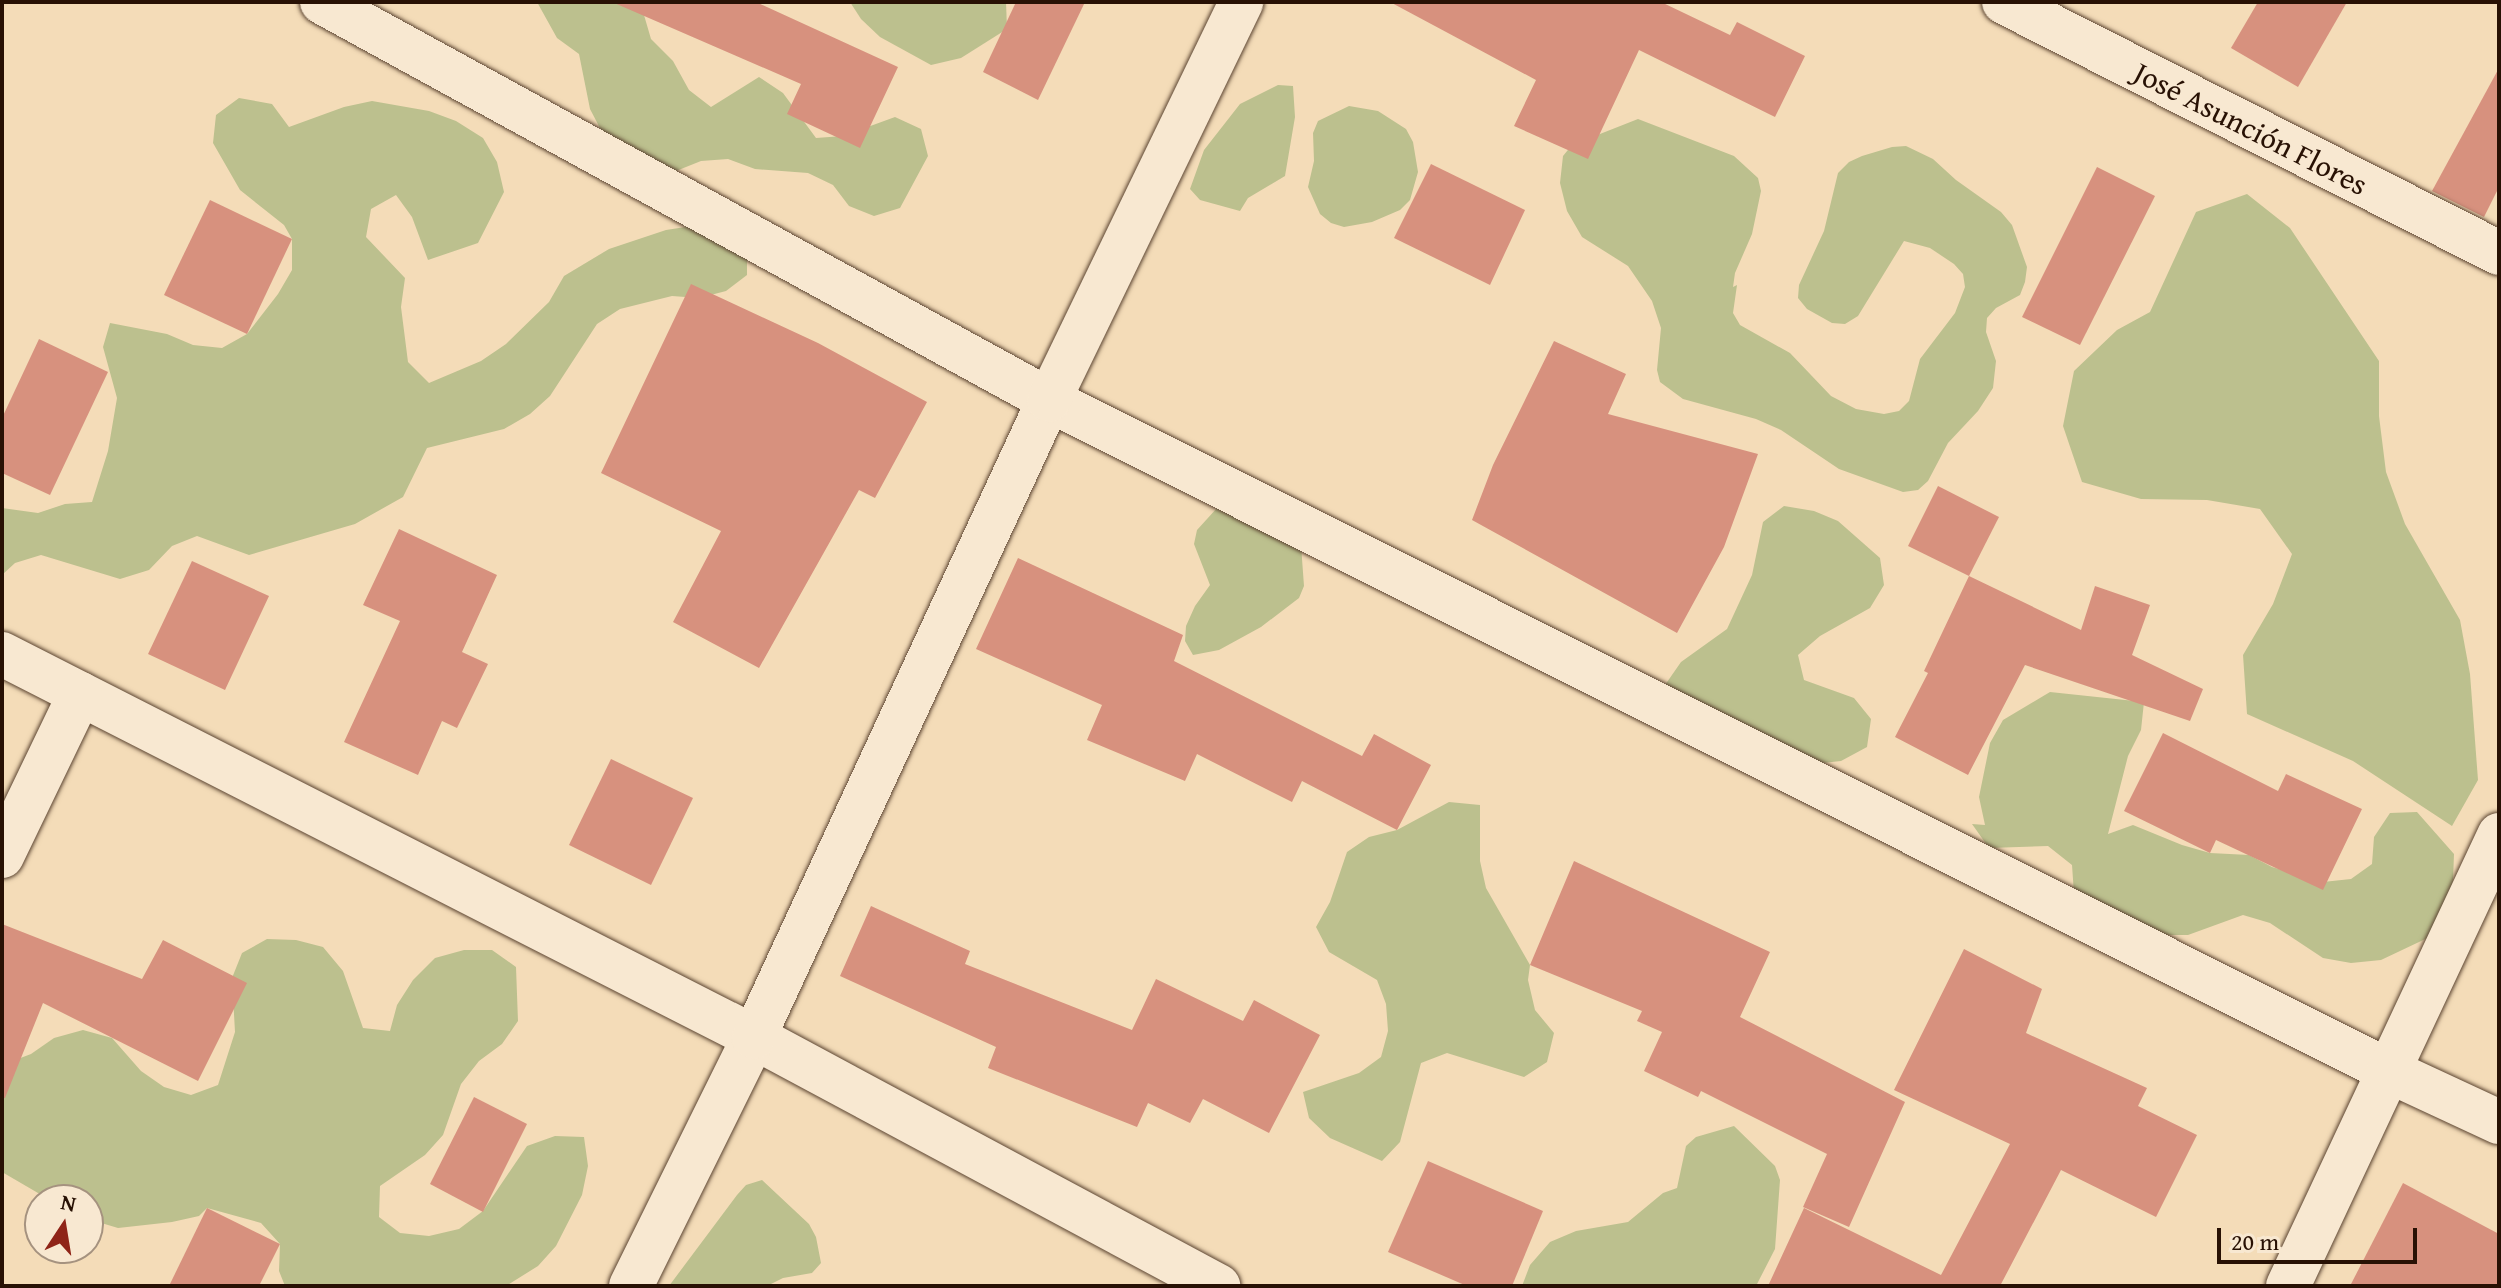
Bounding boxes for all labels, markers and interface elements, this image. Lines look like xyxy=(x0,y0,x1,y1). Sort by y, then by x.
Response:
street label: José Asunción Flores xyxy=(2128,54,2374,202)
north arrow xyxy=(24,1184,104,1264)
text: N xyxy=(58,1185,79,1220)
scale bar xyxy=(2221,1212,2421,1262)
text: 20 m xyxy=(2231,1224,2279,1259)

